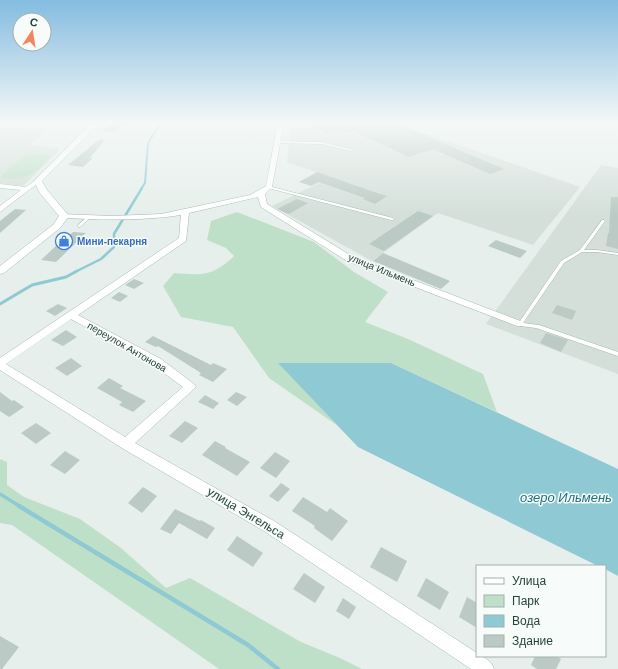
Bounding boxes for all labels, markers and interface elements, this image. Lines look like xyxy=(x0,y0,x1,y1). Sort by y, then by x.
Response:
north arrow xyxy=(12,12,52,52)
text: С xyxy=(29,16,39,29)
shop icon: Мини-пекарня xyxy=(54,231,74,251)
place label: Мини-пекарня xyxy=(77,236,147,247)
street label: улица Ильмень xyxy=(347,251,417,289)
street label: переулок Антонова xyxy=(85,320,169,374)
street label: улица Энгельса xyxy=(205,484,288,542)
water label: озеро Ильмень xyxy=(520,490,612,505)
legend xyxy=(476,565,606,657)
text: Улица xyxy=(512,574,546,588)
text: Парк xyxy=(512,594,540,608)
text: Вода xyxy=(512,614,540,628)
text: Здание xyxy=(512,634,553,648)

